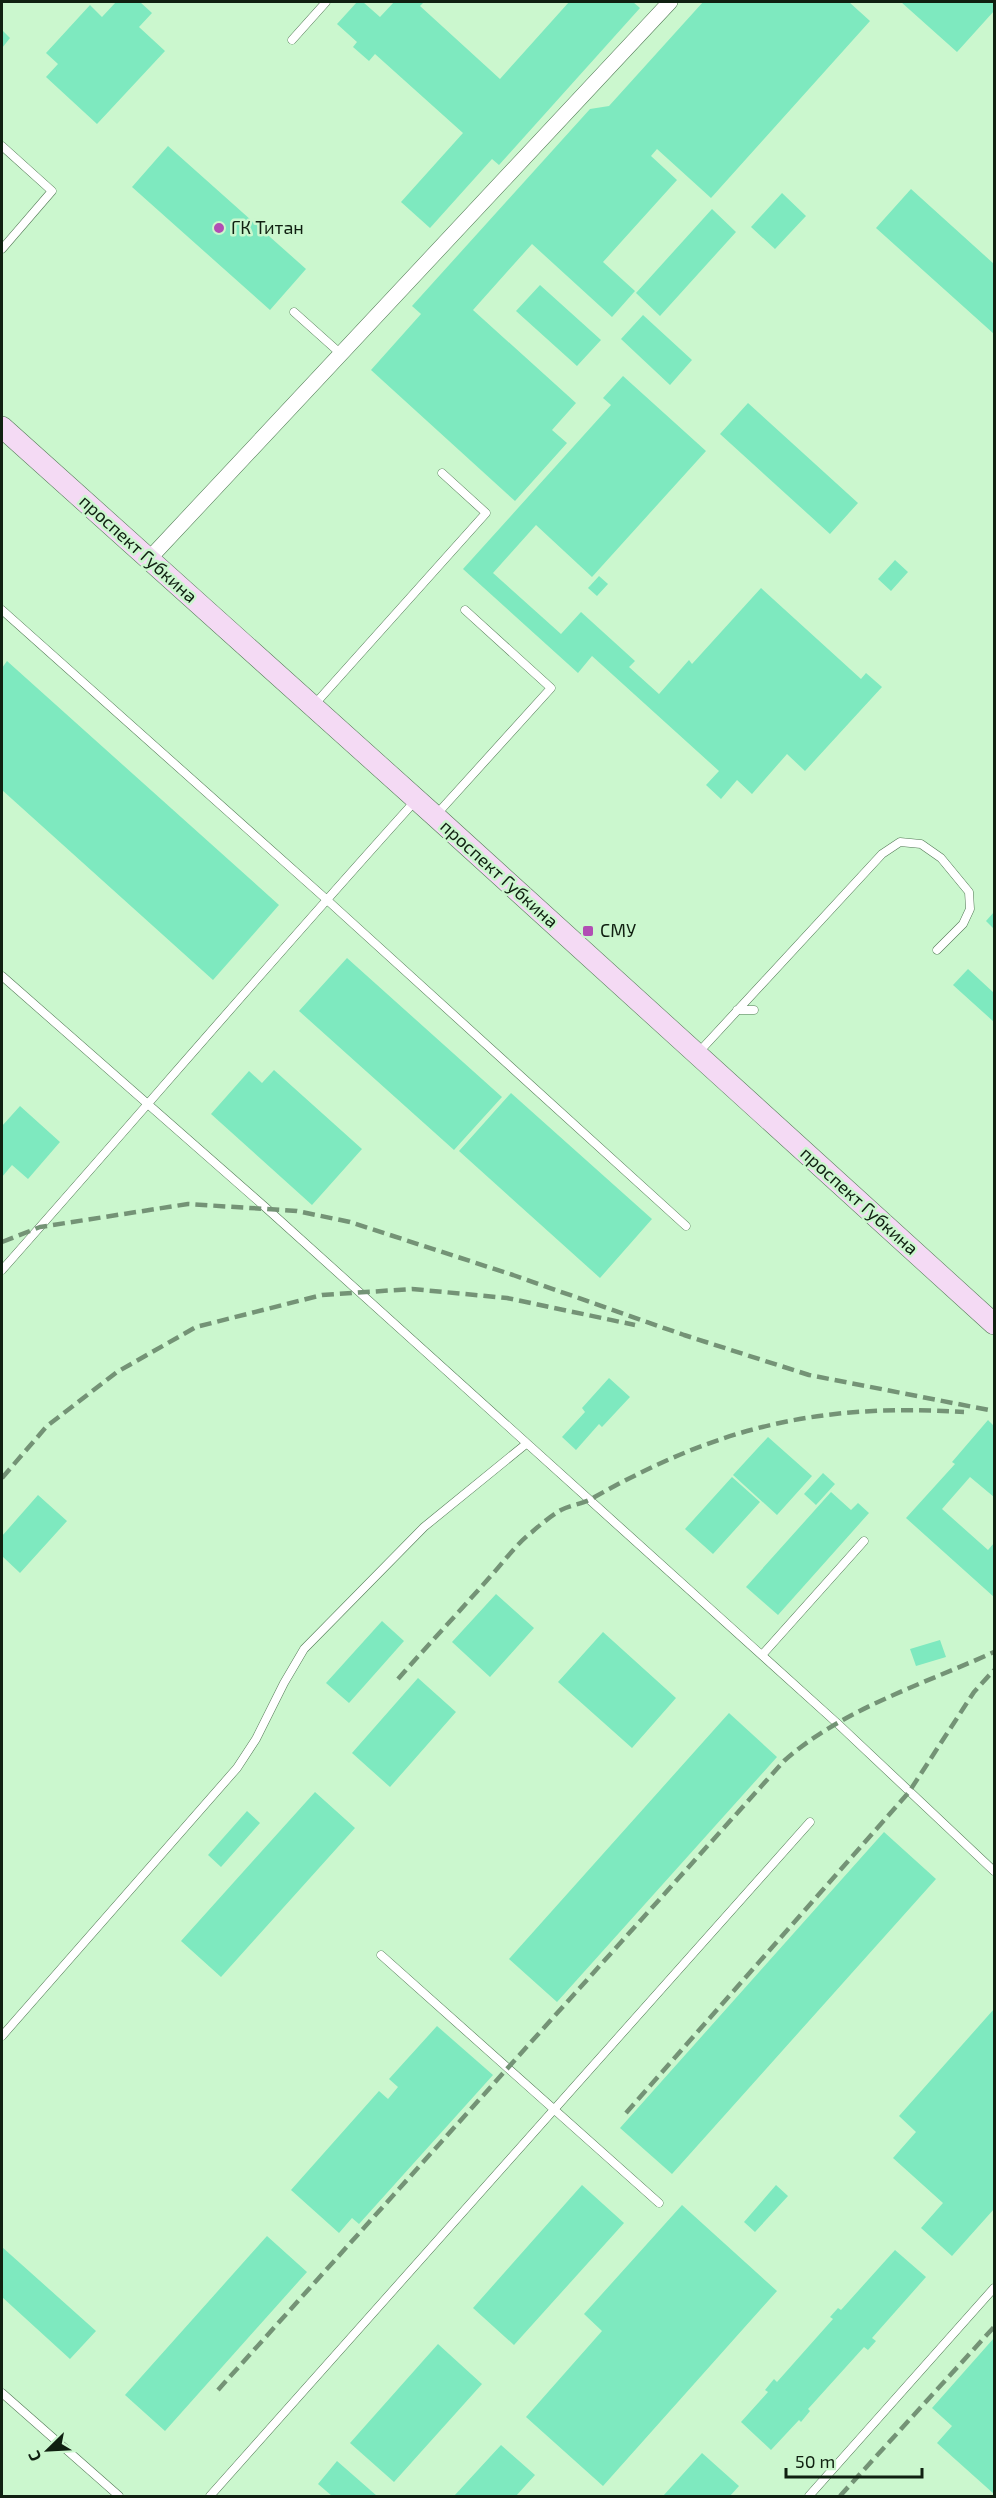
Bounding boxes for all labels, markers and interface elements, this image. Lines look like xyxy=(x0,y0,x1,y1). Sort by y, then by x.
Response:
place label: ГК Титан xyxy=(231,216,304,238)
marker: ГК Титан xyxy=(212,221,226,235)
street label: проспект Губкина xyxy=(75,490,202,607)
street label: проспект Губкина xyxy=(436,815,563,932)
place label: СМУ xyxy=(600,919,636,941)
marker: СМУ xyxy=(581,924,595,938)
street label: проспект Губкина xyxy=(796,1142,923,1259)
north arrow xyxy=(18,2420,78,2480)
scale bar xyxy=(786,2441,922,2479)
text: С xyxy=(23,2448,44,2464)
text: 50 m xyxy=(795,2450,835,2472)

